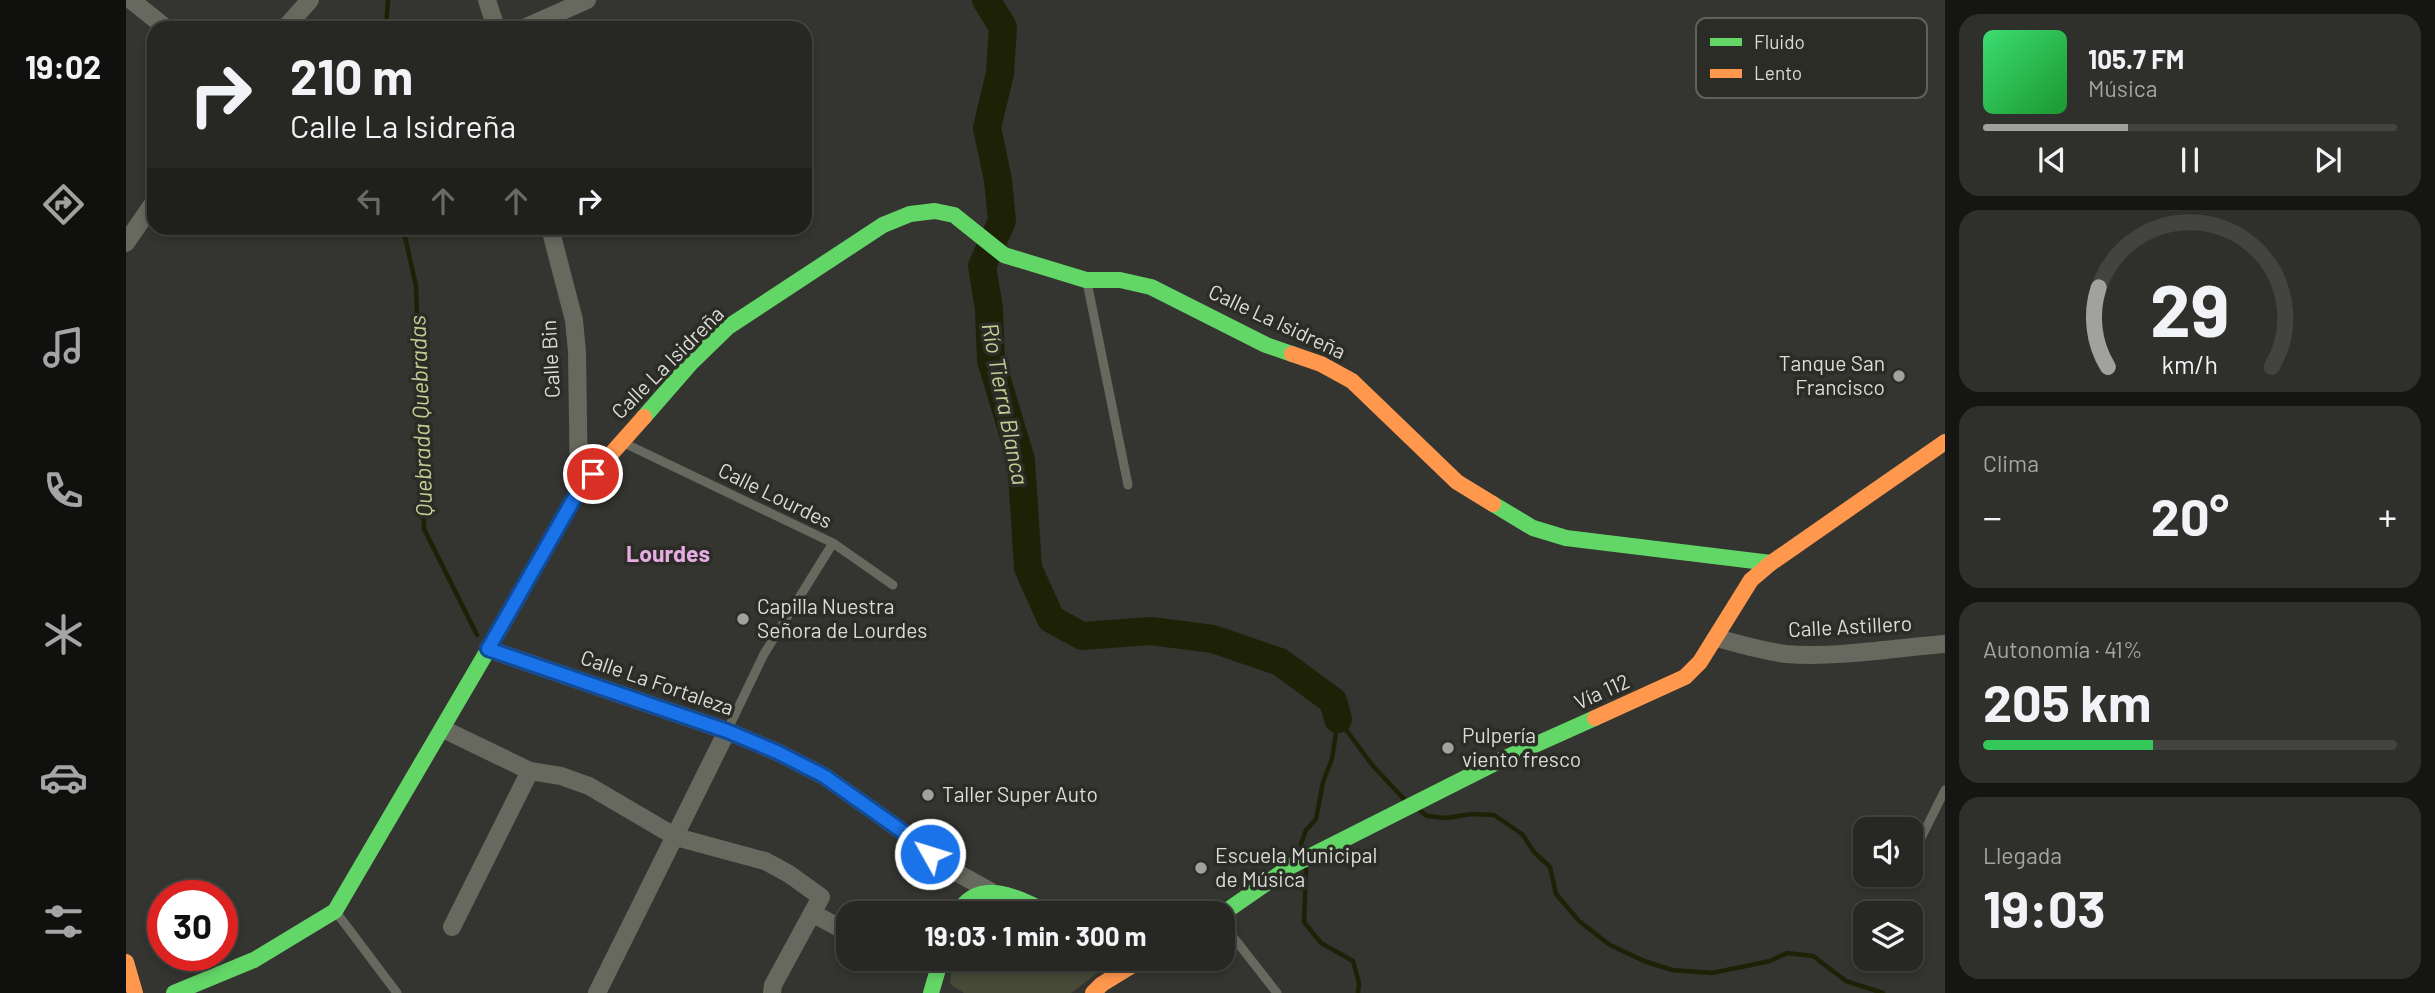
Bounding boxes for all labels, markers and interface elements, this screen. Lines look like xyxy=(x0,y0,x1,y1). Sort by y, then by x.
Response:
legend xyxy=(1696,18,1927,98)
text: Fluido xyxy=(1754,30,1805,53)
text: 105.7 FM xyxy=(2088,43,2184,74)
text: 210 m xyxy=(290,46,413,105)
text: 19:02 xyxy=(25,47,101,85)
icon: right xyxy=(175,49,266,140)
text: Lento xyxy=(1754,61,1802,84)
text: Música xyxy=(2088,74,2157,102)
text: Calle La Isidreña xyxy=(290,106,516,144)
icon: previous xyxy=(2033,141,2071,179)
icon: pause xyxy=(2171,141,2209,179)
icon: next xyxy=(2309,141,2347,179)
icon: directions xyxy=(39,180,88,229)
icon: left xyxy=(351,182,389,220)
icon: ahead xyxy=(424,182,462,220)
icon: ahead xyxy=(497,182,535,220)
icon: right xyxy=(570,182,608,220)
text: 29 xyxy=(2150,264,2230,352)
street label: Calle La Isidreña xyxy=(1205,278,1350,363)
street label: Calle La Isidreña xyxy=(606,301,728,423)
water label: Quebrada Quebradas xyxy=(402,315,438,517)
street label: Calle Bin xyxy=(535,319,564,399)
water label: Río Tierra Blanca xyxy=(977,320,1035,487)
icon: music xyxy=(39,323,88,372)
text: km/h xyxy=(2162,349,2218,379)
place label: Tanque San Francisco xyxy=(1779,350,1885,399)
marker: Tanque San Francisco xyxy=(1891,368,1907,384)
pin xyxy=(563,444,623,504)
text: Clima xyxy=(1983,449,2039,477)
icon: arrive xyxy=(574,455,612,493)
street label: Calle Lourdes xyxy=(715,456,836,533)
icon: phone xyxy=(39,466,88,515)
text: 20° xyxy=(2151,484,2229,546)
text: − xyxy=(1983,493,2002,539)
text: + xyxy=(2378,493,2397,539)
district label: Lourdes xyxy=(626,539,710,567)
place label: Capilla Nuestra Señora de Lourdes xyxy=(757,593,927,642)
icon: climate xyxy=(39,610,88,659)
street label: Calle Astillero xyxy=(1787,610,1913,641)
marker: Capilla Nuestra Señora de Lourdes xyxy=(735,611,751,627)
text: Autonomía · 41% xyxy=(1983,635,2142,663)
street label: Calle La Fortaleza xyxy=(578,644,737,719)
street label: Vía 112 xyxy=(1570,667,1633,714)
text: 205 km xyxy=(1983,670,2151,732)
place label: Pulpería viento fresco xyxy=(1462,722,1581,771)
marker: Pulpería viento fresco xyxy=(1440,740,1456,756)
icon: car xyxy=(39,753,88,802)
place label: Taller Super Auto xyxy=(942,781,1098,806)
marker: Taller Super Auto xyxy=(920,787,936,803)
position arrow xyxy=(893,817,967,891)
map controls xyxy=(1853,817,1923,971)
button: sound xyxy=(1853,817,1923,887)
text: Llegada xyxy=(1983,841,2062,869)
place label: Escuela Municipal de Música xyxy=(1215,842,1377,891)
marker: Escuela Municipal de Música xyxy=(1193,860,1209,876)
text: 19:03 xyxy=(1983,876,2106,938)
speed limit sign: 30 xyxy=(147,880,238,971)
icon: filters xyxy=(39,897,88,946)
button: layers xyxy=(1853,901,1923,971)
text: 19:03 · 1 min · 300 m xyxy=(925,920,1146,951)

